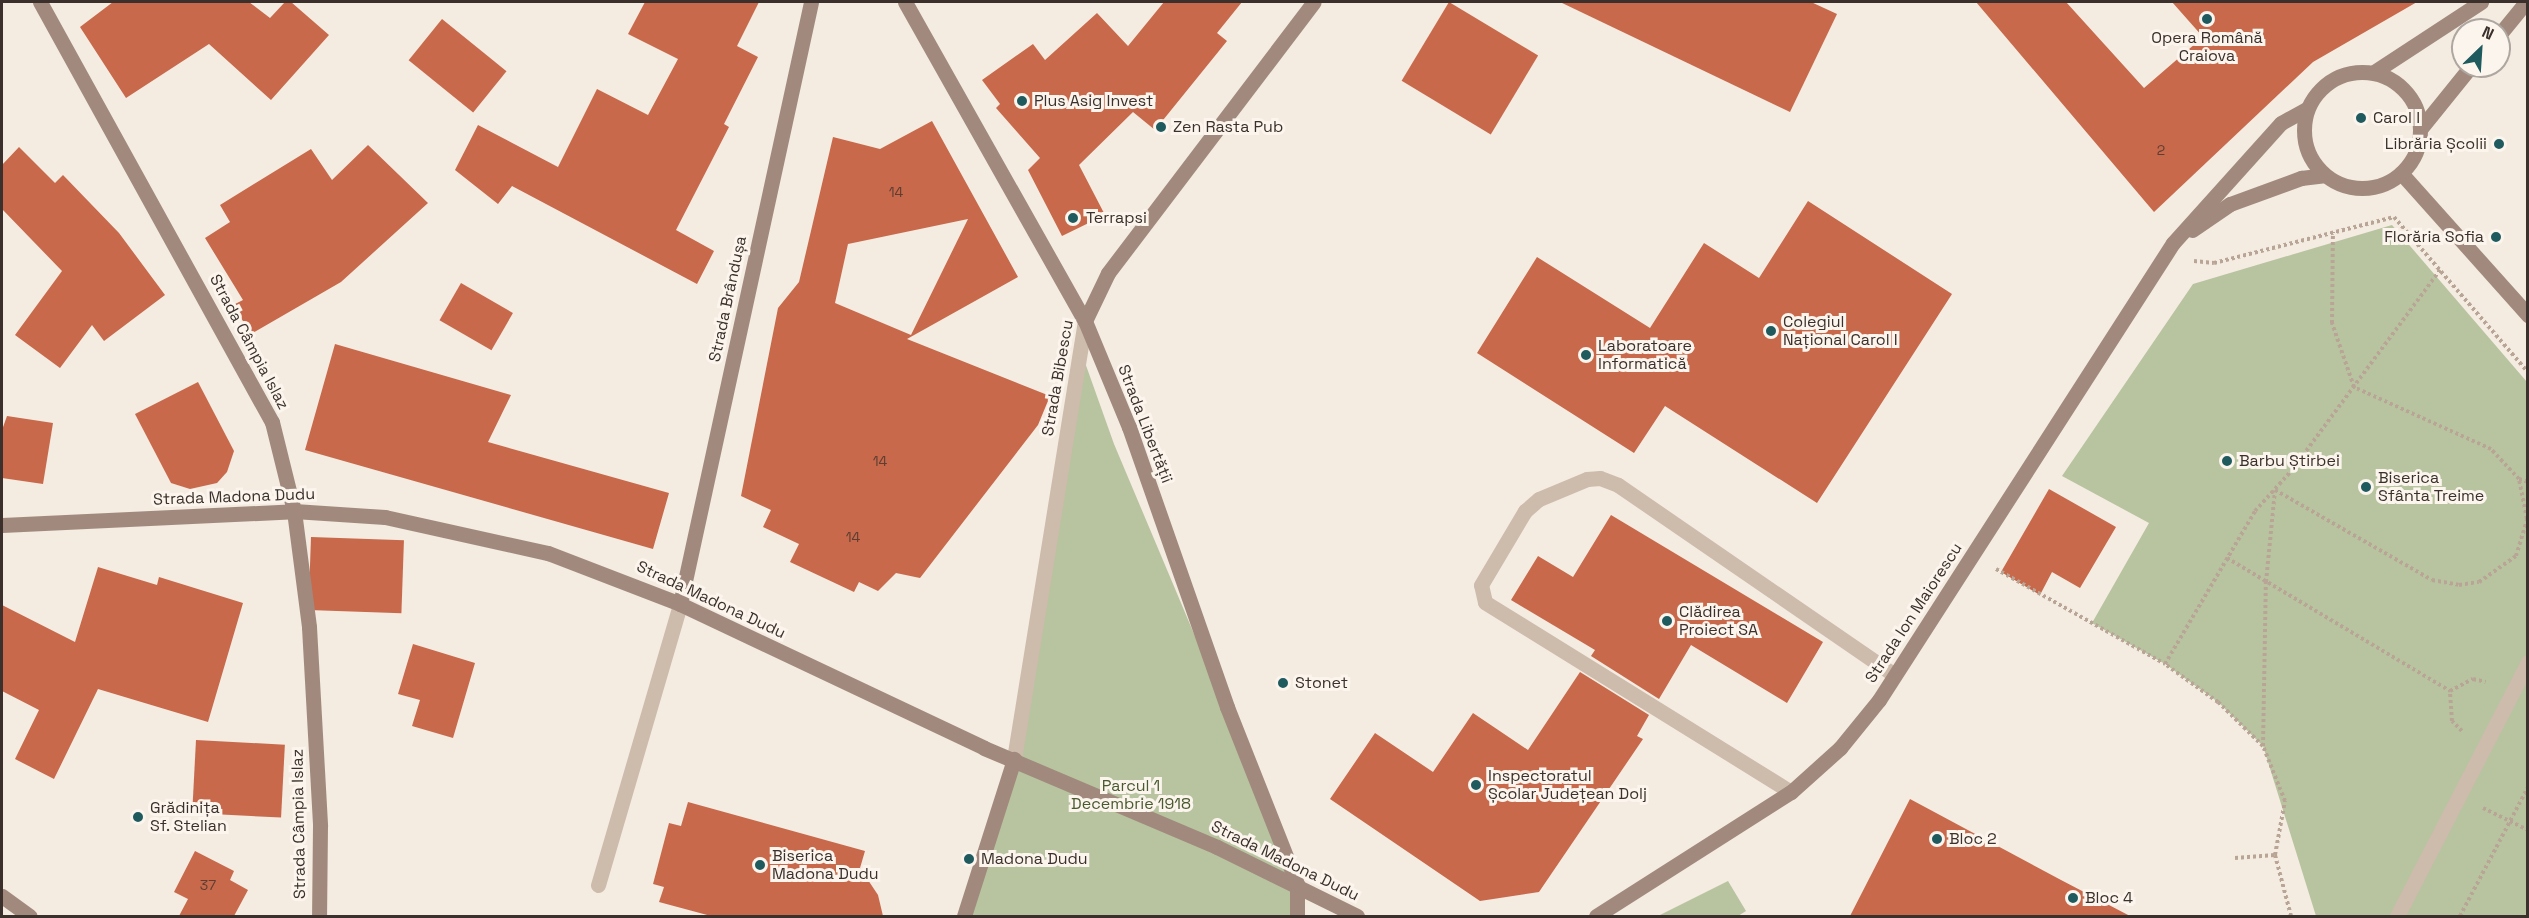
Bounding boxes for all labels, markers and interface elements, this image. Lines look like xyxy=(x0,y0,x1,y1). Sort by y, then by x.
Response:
marker: Opera Română Craiova xyxy=(2200,12,2214,26)
north arrow xyxy=(2451,18,2511,78)
text: N xyxy=(2479,21,2497,45)
place label: Opera Română Craiova xyxy=(2151,28,2263,66)
place label: Plus Asig Invest xyxy=(1034,91,1154,111)
marker: Plus Asig Invest xyxy=(1015,94,1029,108)
place label: Carol I xyxy=(2373,108,2420,128)
marker: Carol I xyxy=(2354,111,2368,125)
place label: Zen Rasta Pub xyxy=(1173,117,1283,137)
marker: Zen Rasta Pub xyxy=(1154,120,1168,134)
place label: Librăria Școlii xyxy=(2385,134,2487,154)
marker: Librăria Școlii xyxy=(2492,137,2506,151)
house number: 2 xyxy=(2157,142,2165,158)
house number: 14 xyxy=(889,184,903,200)
place label: Terrapsi xyxy=(1086,208,1147,228)
marker: Terrapsi xyxy=(1064,209,1082,227)
place label: Florăria Sofia xyxy=(2384,227,2484,247)
marker: Florăria Sofia xyxy=(2489,230,2503,244)
street label: Strada Brândușa xyxy=(705,234,751,364)
street label: Strada Câmpia Islaz xyxy=(205,271,293,413)
place label: Colegiul Național Carol I xyxy=(1783,312,1898,350)
street label: Strada Bibescu xyxy=(1038,318,1078,438)
marker: Colegiul Național Carol I xyxy=(1764,324,1778,338)
place label: Laboratoare Informatică xyxy=(1598,336,1692,374)
marker: Laboratoare Informatică xyxy=(1579,348,1593,362)
street label: Strada Libertății xyxy=(1114,362,1176,486)
place label: Barbu Știrbei xyxy=(2239,451,2340,471)
house number: 14 xyxy=(873,453,887,469)
marker: Barbu Știrbei xyxy=(2220,454,2234,468)
place label: Biserica Sfânta Treime xyxy=(2378,468,2485,506)
marker: Biserica Sfânta Treime xyxy=(2359,480,2373,494)
street label: Strada Madona Dudu xyxy=(153,485,315,509)
house number: 14 xyxy=(846,529,860,545)
street label: Strada Ion Maiorescu xyxy=(1862,539,1966,687)
street label: Strada Madona Dudu xyxy=(633,557,789,643)
place label: Clădirea Proiect SA xyxy=(1679,602,1758,640)
marker: Clădirea Proiect SA xyxy=(1660,614,1674,628)
place label: Stonet xyxy=(1295,673,1348,693)
marker: Stonet xyxy=(1276,676,1290,690)
street label: Strada Câmpia Islaz xyxy=(288,749,310,899)
place label: Inspectoratul Școlar Județean Dolj xyxy=(1488,766,1647,804)
park label: Parcul 1 Decembrie 1918 xyxy=(1071,776,1191,814)
marker: Inspectoratul Școlar Județean Dolj xyxy=(1469,778,1483,792)
place label: Grădinița Sf. Stelian xyxy=(150,798,227,836)
marker: Grădinița Sf. Stelian xyxy=(131,810,145,824)
street label: Strada Madona Dudu xyxy=(1208,817,1362,905)
place label: Bloc 2 xyxy=(1949,829,1997,849)
marker: Bloc 2 xyxy=(1930,832,1944,846)
place label: Biserica Madona Dudu xyxy=(772,846,879,884)
place label: Madona Dudu xyxy=(981,849,1088,869)
marker: Madona Dudu xyxy=(962,852,976,866)
marker: Biserica Madona Dudu xyxy=(753,858,767,872)
house number: 37 xyxy=(200,877,216,893)
place label: Bloc 4 xyxy=(2085,888,2133,908)
marker: Bloc 4 xyxy=(2066,891,2080,905)

